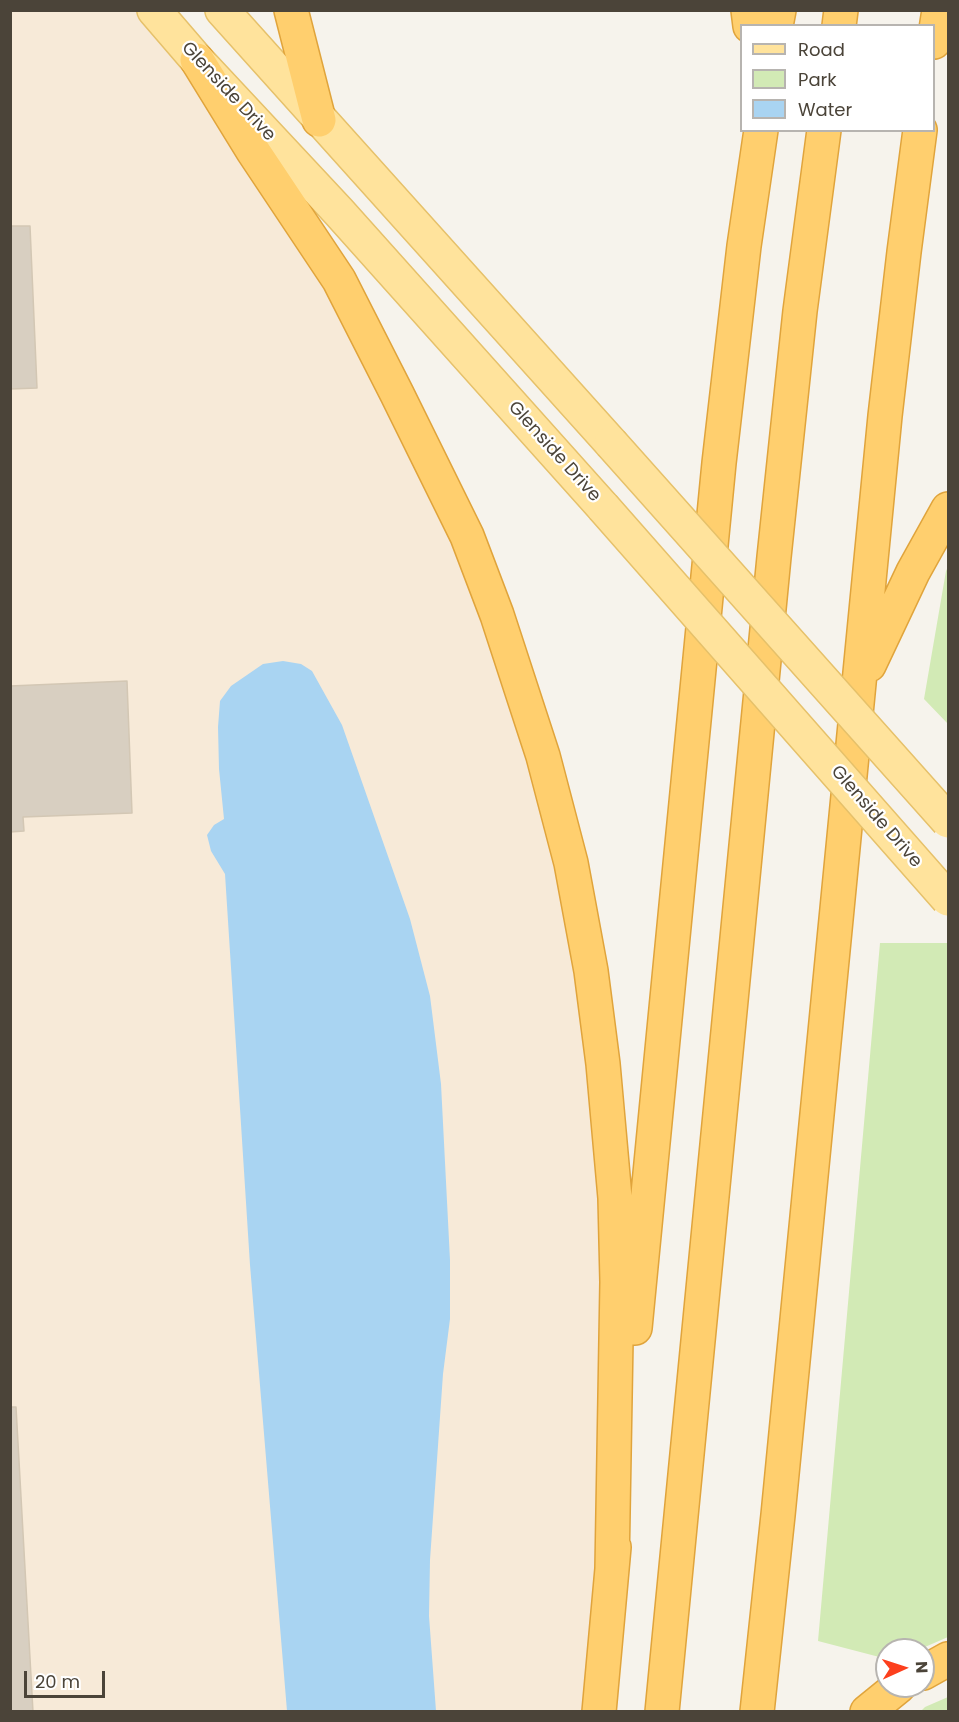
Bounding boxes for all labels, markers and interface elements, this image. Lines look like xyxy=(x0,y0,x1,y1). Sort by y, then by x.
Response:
legend xyxy=(740,24,935,132)
text: Road xyxy=(798,37,845,62)
street label: Glenside Drive xyxy=(176,38,280,146)
text: Park xyxy=(798,67,837,92)
text: Water xyxy=(798,97,852,122)
street label: Glenside Drive xyxy=(503,397,605,507)
street label: Glenside Drive xyxy=(826,762,926,872)
north arrow xyxy=(875,1638,935,1698)
scale bar xyxy=(27,1659,108,1697)
text: N xyxy=(910,1661,933,1674)
text: 20 m xyxy=(35,1669,80,1694)

